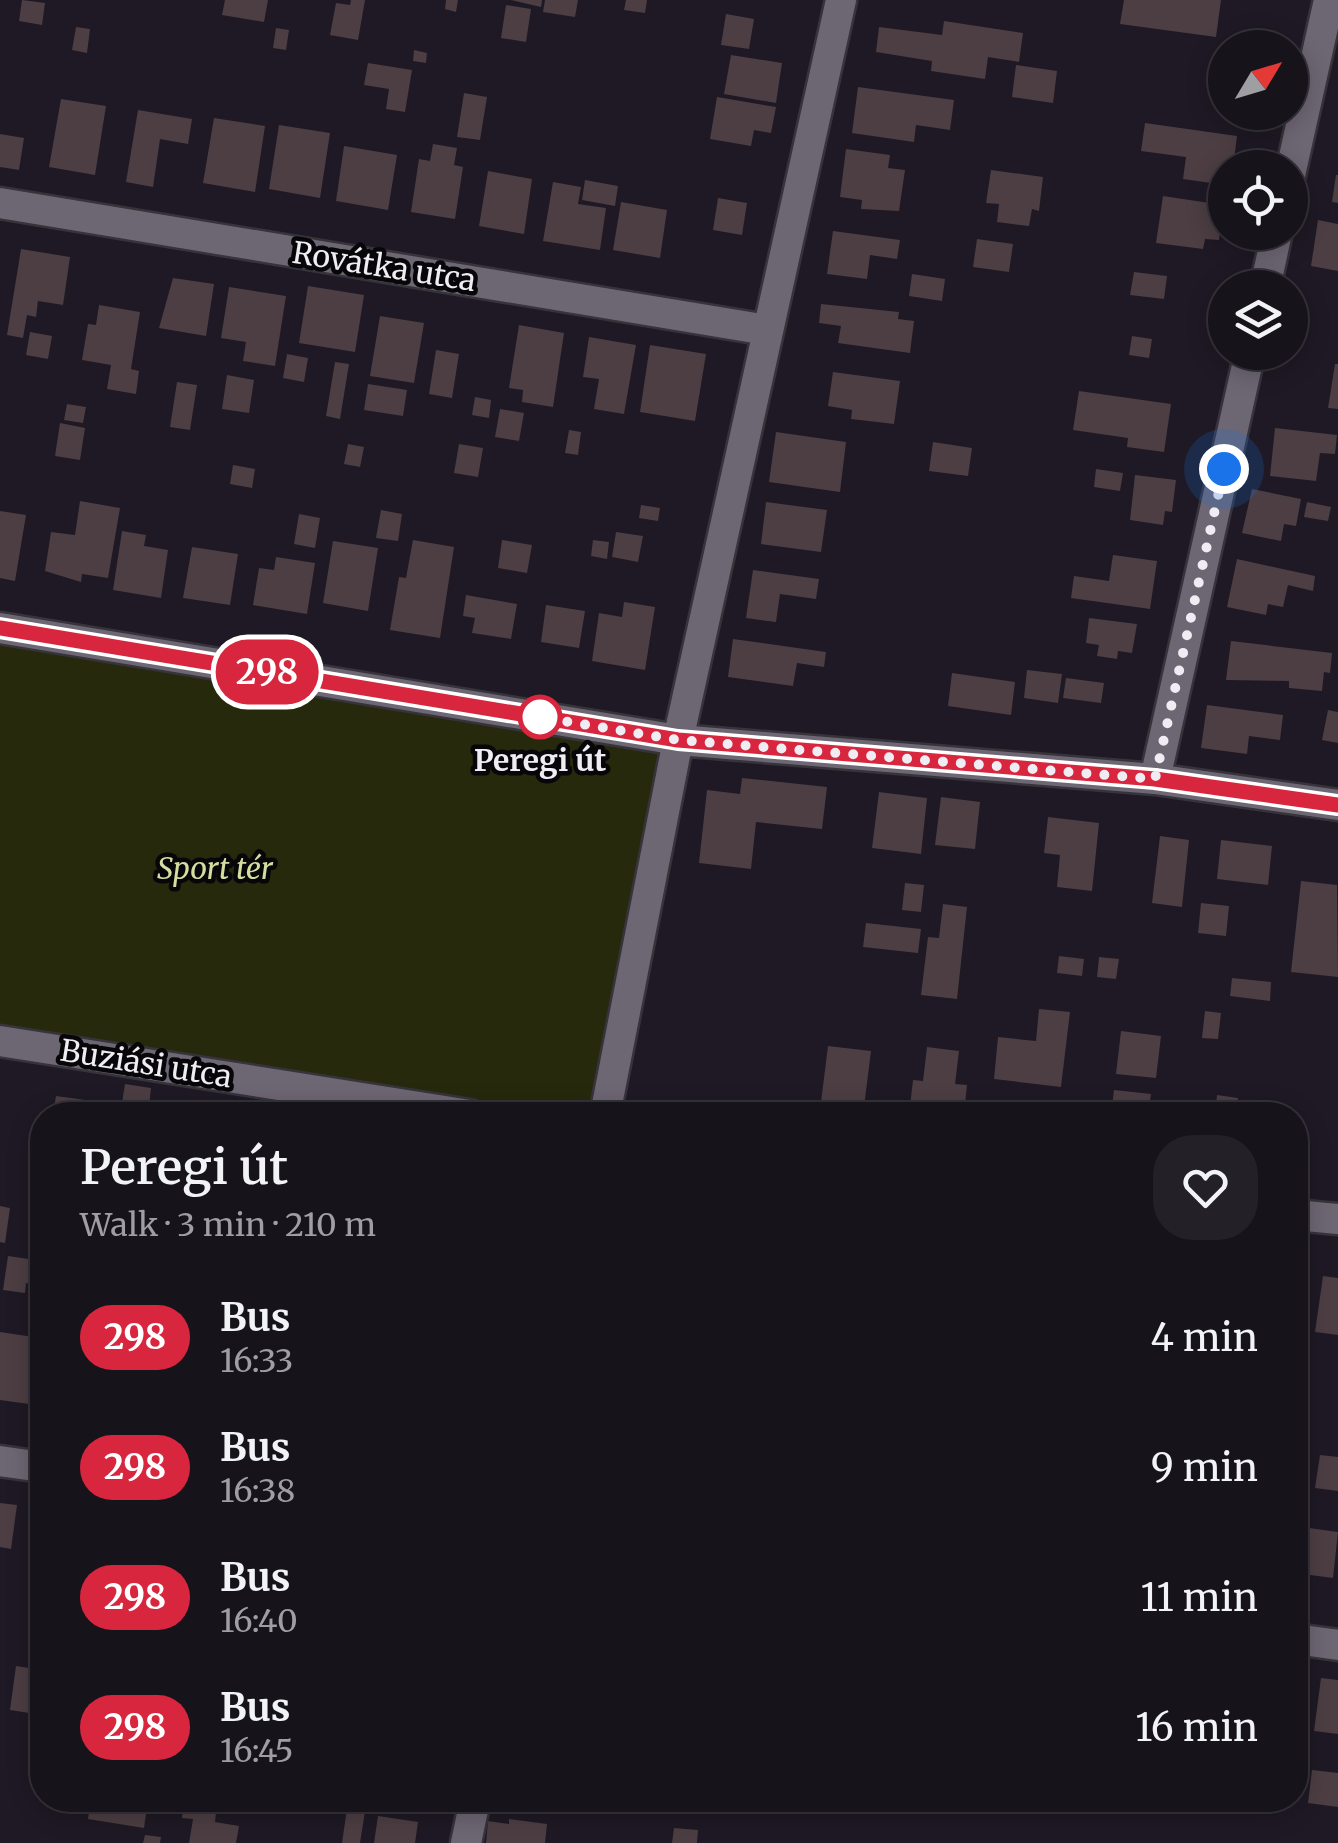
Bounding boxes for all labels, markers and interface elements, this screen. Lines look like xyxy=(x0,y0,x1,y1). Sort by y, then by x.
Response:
north arrow xyxy=(1208,30,1308,130)
map controls xyxy=(1208,30,1308,370)
button: locate xyxy=(1208,150,1308,250)
street label: Rovátka utca xyxy=(290,233,479,299)
button: layers xyxy=(1208,270,1308,370)
your location xyxy=(1199,444,1249,494)
line badge: 298 xyxy=(210,640,324,704)
text: 298 xyxy=(236,650,298,694)
marker: Peregi út xyxy=(519,696,561,738)
place label: Peregi út xyxy=(474,741,606,779)
park label: Sport tér xyxy=(157,849,274,887)
street label: Buziási utca xyxy=(58,1031,235,1095)
button: heart xyxy=(1153,1135,1258,1240)
text: Peregi út xyxy=(80,1137,288,1197)
text: Walk · 3 min · 210 m xyxy=(80,1205,376,1245)
text: Bus xyxy=(220,1294,290,1341)
text: 4 min xyxy=(1150,1314,1258,1361)
text: 298 xyxy=(104,1315,166,1359)
text: 16:33 xyxy=(220,1341,293,1381)
text: Bus xyxy=(220,1424,290,1471)
text: 9 min xyxy=(1151,1444,1258,1491)
text: 298 xyxy=(104,1445,166,1489)
text: 16:38 xyxy=(220,1471,295,1511)
text: Bus xyxy=(220,1554,290,1601)
text: 11 min xyxy=(1141,1574,1258,1621)
text: 298 xyxy=(104,1575,166,1619)
text: 16:40 xyxy=(220,1601,298,1641)
text: Bus xyxy=(220,1684,290,1731)
text: 16 min xyxy=(1135,1704,1258,1751)
text: 298 xyxy=(104,1705,166,1749)
text: 16:45 xyxy=(220,1731,293,1771)

